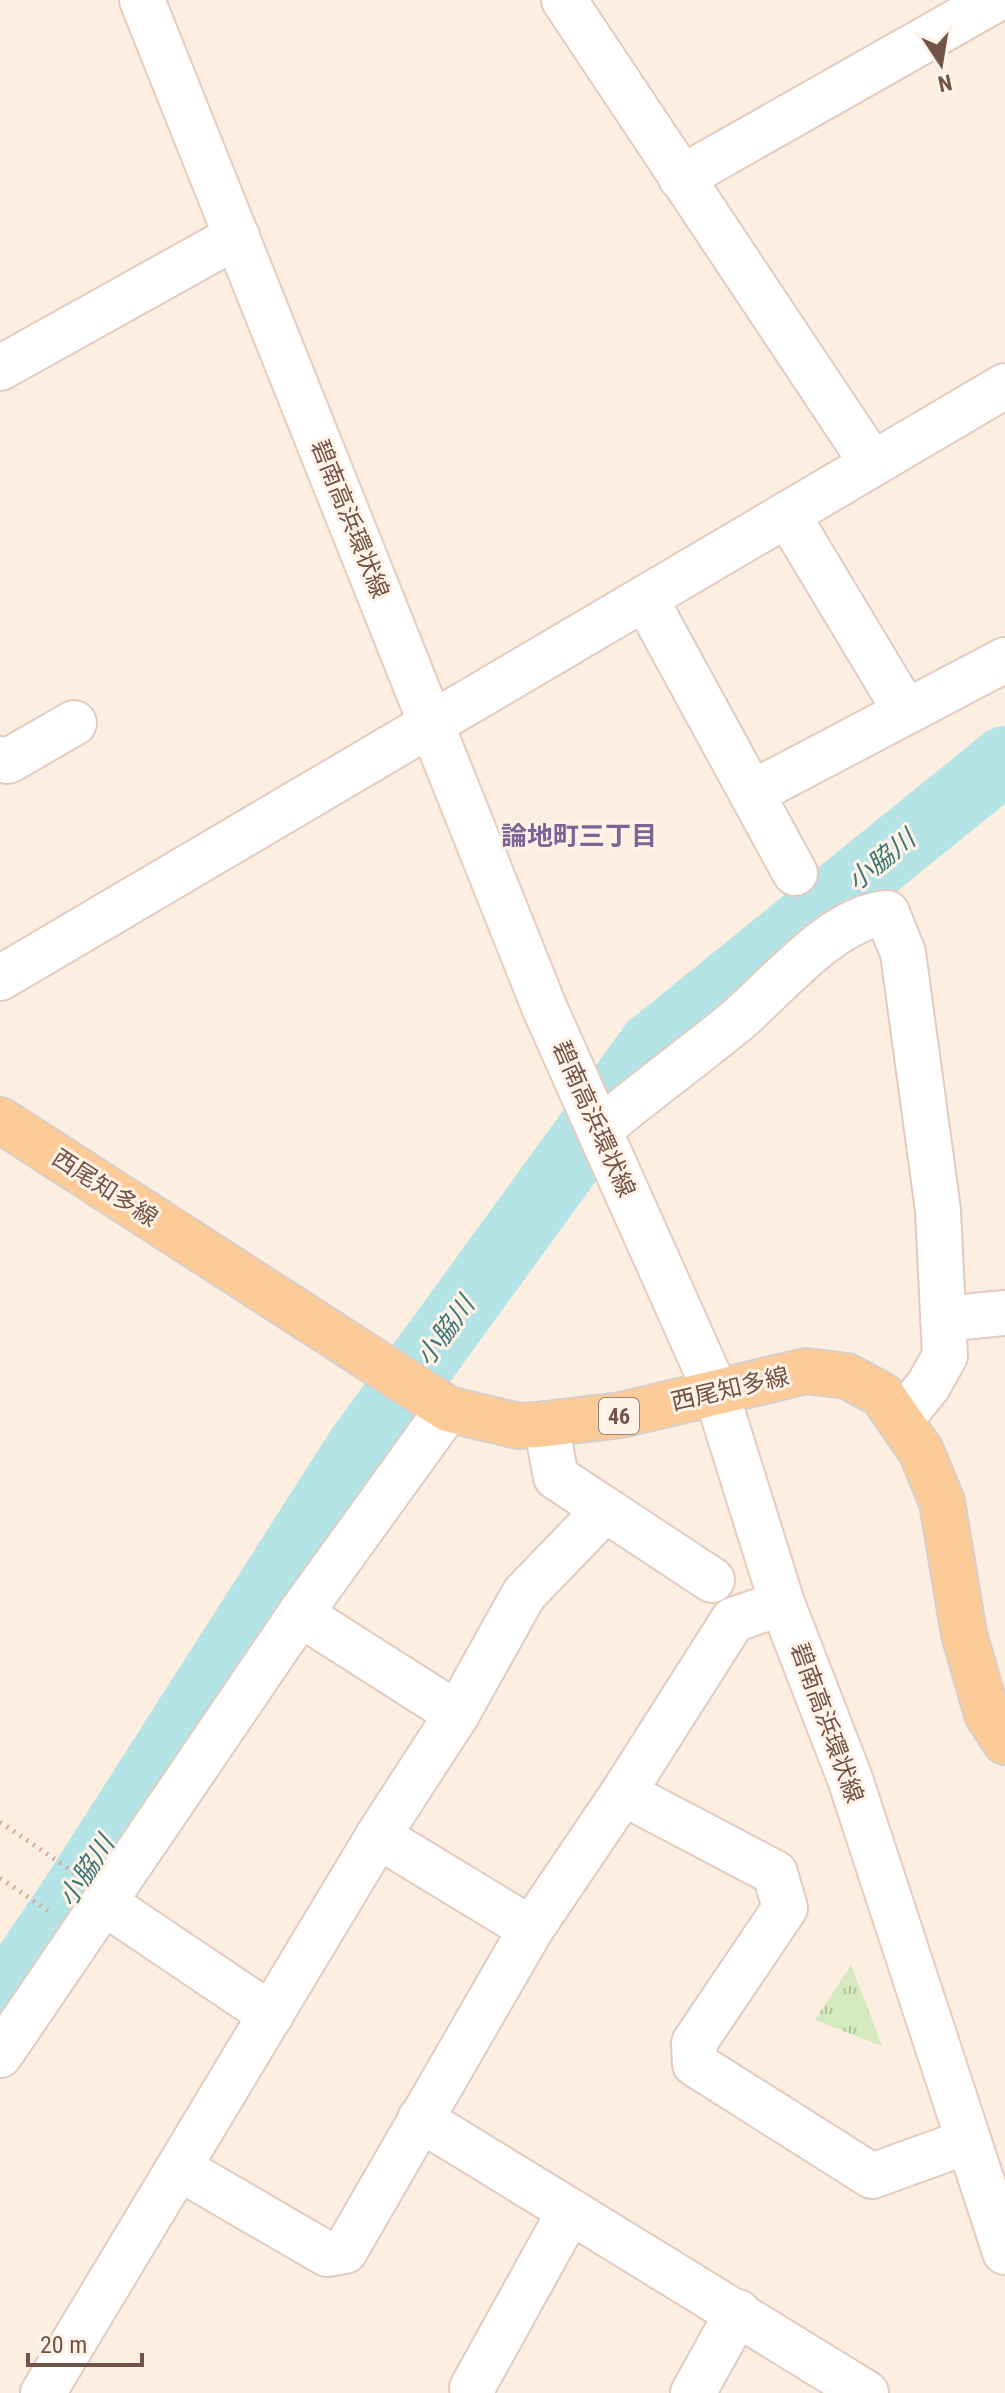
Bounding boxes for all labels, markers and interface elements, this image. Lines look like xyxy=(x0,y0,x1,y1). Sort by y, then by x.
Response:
north arrow xyxy=(901,24,981,104)
text: N xyxy=(936,69,954,97)
street label: 碧南高浜環状線 xyxy=(306,436,394,602)
district label: 論地町三丁目 xyxy=(501,821,657,851)
water label: 小脇川 xyxy=(841,822,923,896)
street label: 碧南高浜環状線 xyxy=(547,1037,641,1201)
street label: 西尾知多線 xyxy=(47,1144,163,1232)
water label: 小脇川 xyxy=(410,1288,482,1371)
street label: 西尾知多線 xyxy=(668,1362,792,1416)
road number: 46 xyxy=(599,1398,639,1434)
street label: 碧南高浜環状線 xyxy=(785,1639,869,1807)
water label: 小脇川 xyxy=(52,1828,121,1912)
scale bar xyxy=(28,2317,142,2367)
text: 20 m xyxy=(40,2331,87,2359)

